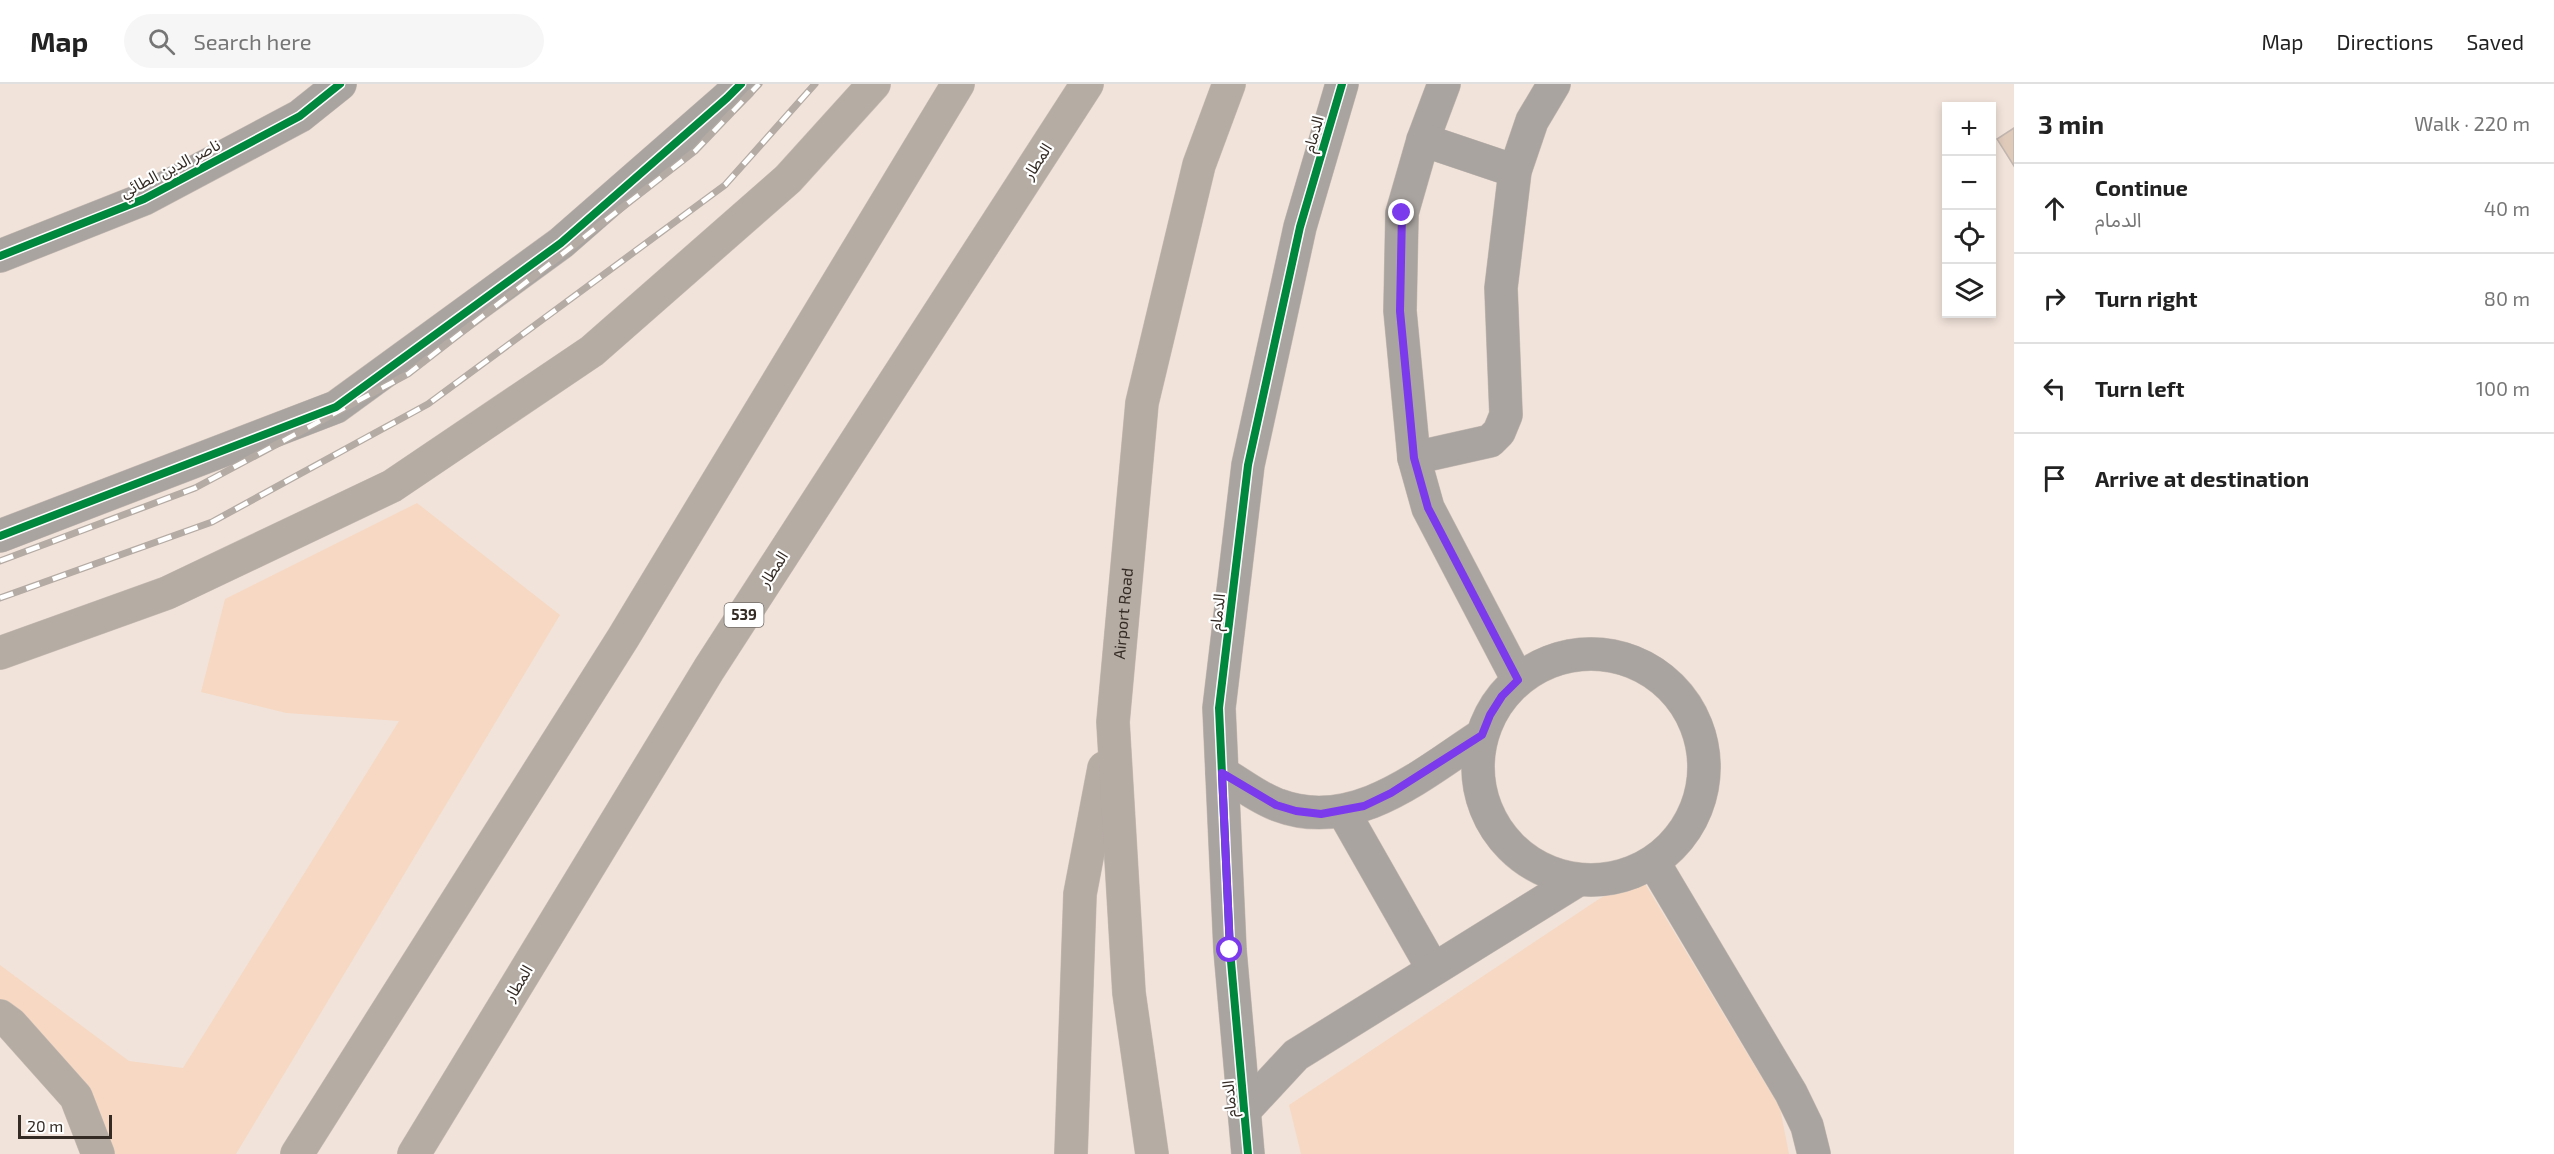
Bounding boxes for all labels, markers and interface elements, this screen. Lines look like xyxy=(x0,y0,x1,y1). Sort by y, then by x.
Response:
search box xyxy=(124,14,544,68)
text: Map xyxy=(30,24,88,58)
icon: search xyxy=(145,25,178,58)
text: Search here xyxy=(193,28,312,54)
text: Map xyxy=(2261,29,2304,54)
text: Directions xyxy=(2337,29,2433,54)
text: Saved xyxy=(2466,29,2524,54)
map controls xyxy=(1942,102,1996,318)
button: + xyxy=(1942,102,1996,156)
text: 3 min xyxy=(2038,108,2104,139)
text: Walk · 220 m xyxy=(2414,111,2530,135)
street label: الدمام xyxy=(1298,113,1331,156)
street label: ناصر الدين الطائي xyxy=(117,134,225,204)
street label: المطار xyxy=(1017,139,1056,184)
button: − xyxy=(1942,156,1996,210)
text: Continue xyxy=(2095,174,2188,200)
icon: ahead xyxy=(2038,192,2071,225)
text: 40 m xyxy=(2484,196,2530,220)
route end xyxy=(1388,199,1414,225)
text: الدمام xyxy=(2095,207,2142,231)
button: locate xyxy=(1942,210,1996,264)
button: layers xyxy=(1942,264,1996,318)
icon: right xyxy=(2038,282,2071,315)
text: Turn right xyxy=(2095,285,2197,311)
text: 80 m xyxy=(2484,286,2530,310)
icon: left xyxy=(2038,372,2071,405)
text: Turn left xyxy=(2095,375,2184,401)
text: 100 m xyxy=(2476,376,2530,400)
icon: arrive xyxy=(2038,462,2071,495)
text: Arrive at destination xyxy=(2095,465,2309,491)
street label: المطار xyxy=(753,547,792,592)
street label: Airport Road xyxy=(1109,567,1136,660)
street label: الدمام xyxy=(1205,592,1232,632)
road number: 539 xyxy=(724,603,764,627)
route start xyxy=(1216,936,1242,962)
street label: المطار xyxy=(499,961,537,1006)
street label: الدمام xyxy=(1217,1079,1244,1118)
scale bar xyxy=(18,1112,112,1140)
text: 20 m xyxy=(27,1116,63,1135)

